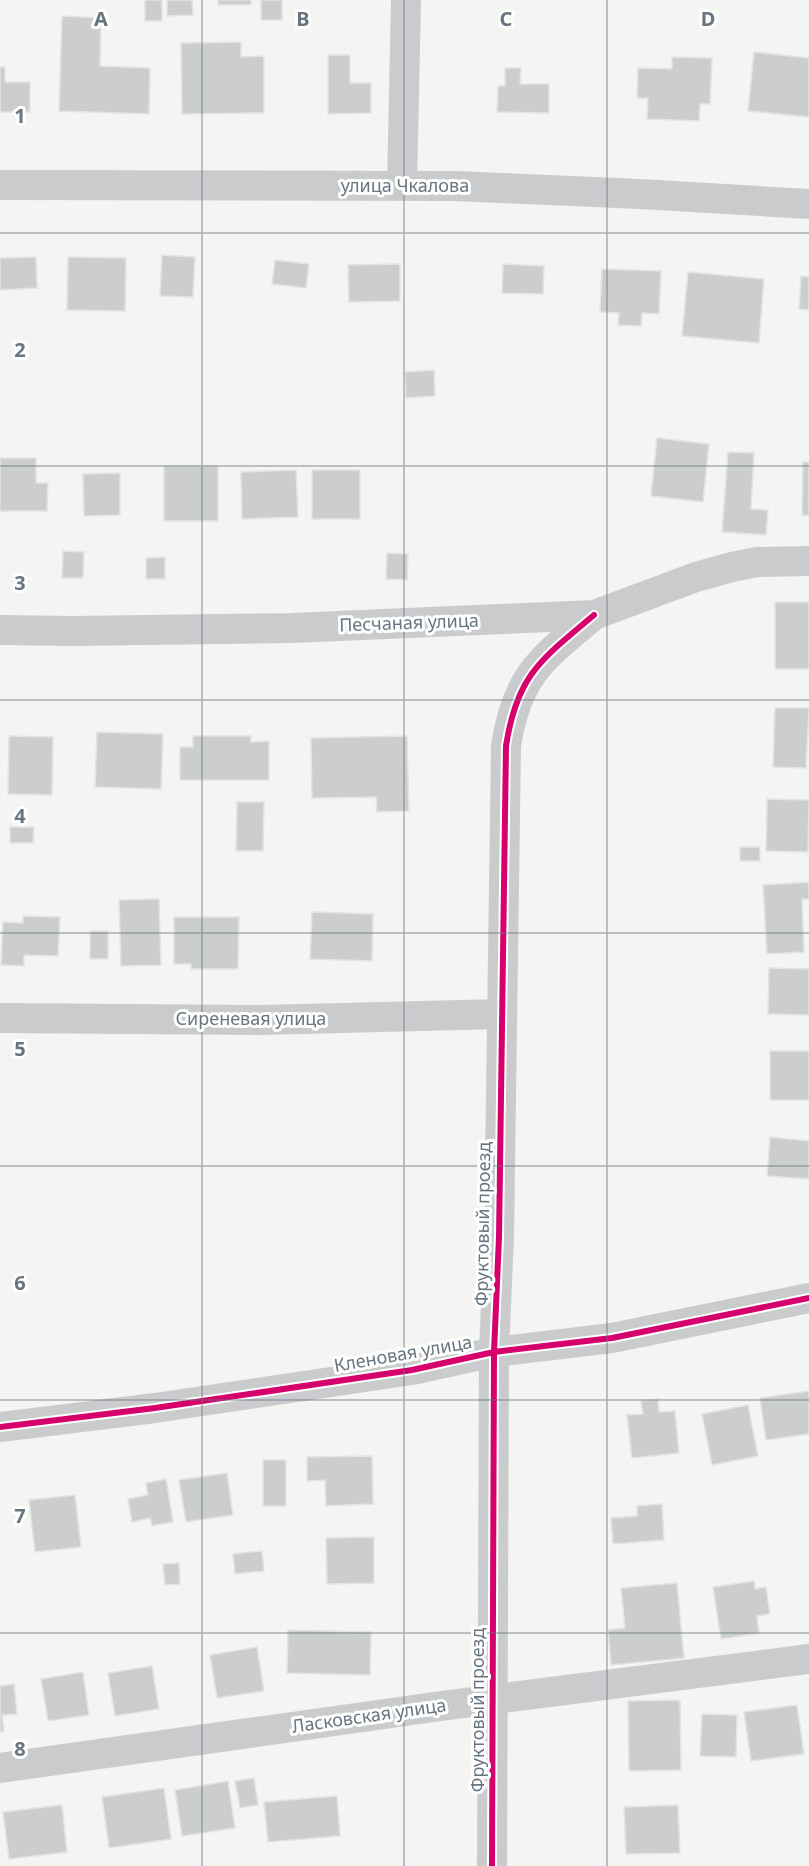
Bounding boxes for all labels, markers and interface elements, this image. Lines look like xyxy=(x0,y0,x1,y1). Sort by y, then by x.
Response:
text: A xyxy=(94,5,108,32)
text: B xyxy=(296,5,310,32)
text: C xyxy=(500,5,513,32)
text: D xyxy=(701,5,715,32)
text: 1 xyxy=(14,102,26,129)
street label: улица Чкалова xyxy=(341,173,469,197)
text: 2 xyxy=(14,336,26,363)
text: 3 xyxy=(14,569,26,596)
street label: Песчаная улица xyxy=(339,608,479,636)
text: 4 xyxy=(14,802,26,829)
street label: Сиреневая улица xyxy=(176,1006,326,1030)
text: 5 xyxy=(14,1035,26,1062)
street label: Фруктовый проезд xyxy=(469,1141,495,1306)
text: 6 xyxy=(14,1269,26,1296)
street label: Кленовая улица xyxy=(332,1329,474,1377)
text: 7 xyxy=(14,1502,26,1529)
street label: Фруктовый проезд xyxy=(465,1628,489,1792)
street label: Ласковская улица xyxy=(290,1692,448,1738)
text: 8 xyxy=(14,1735,26,1762)

